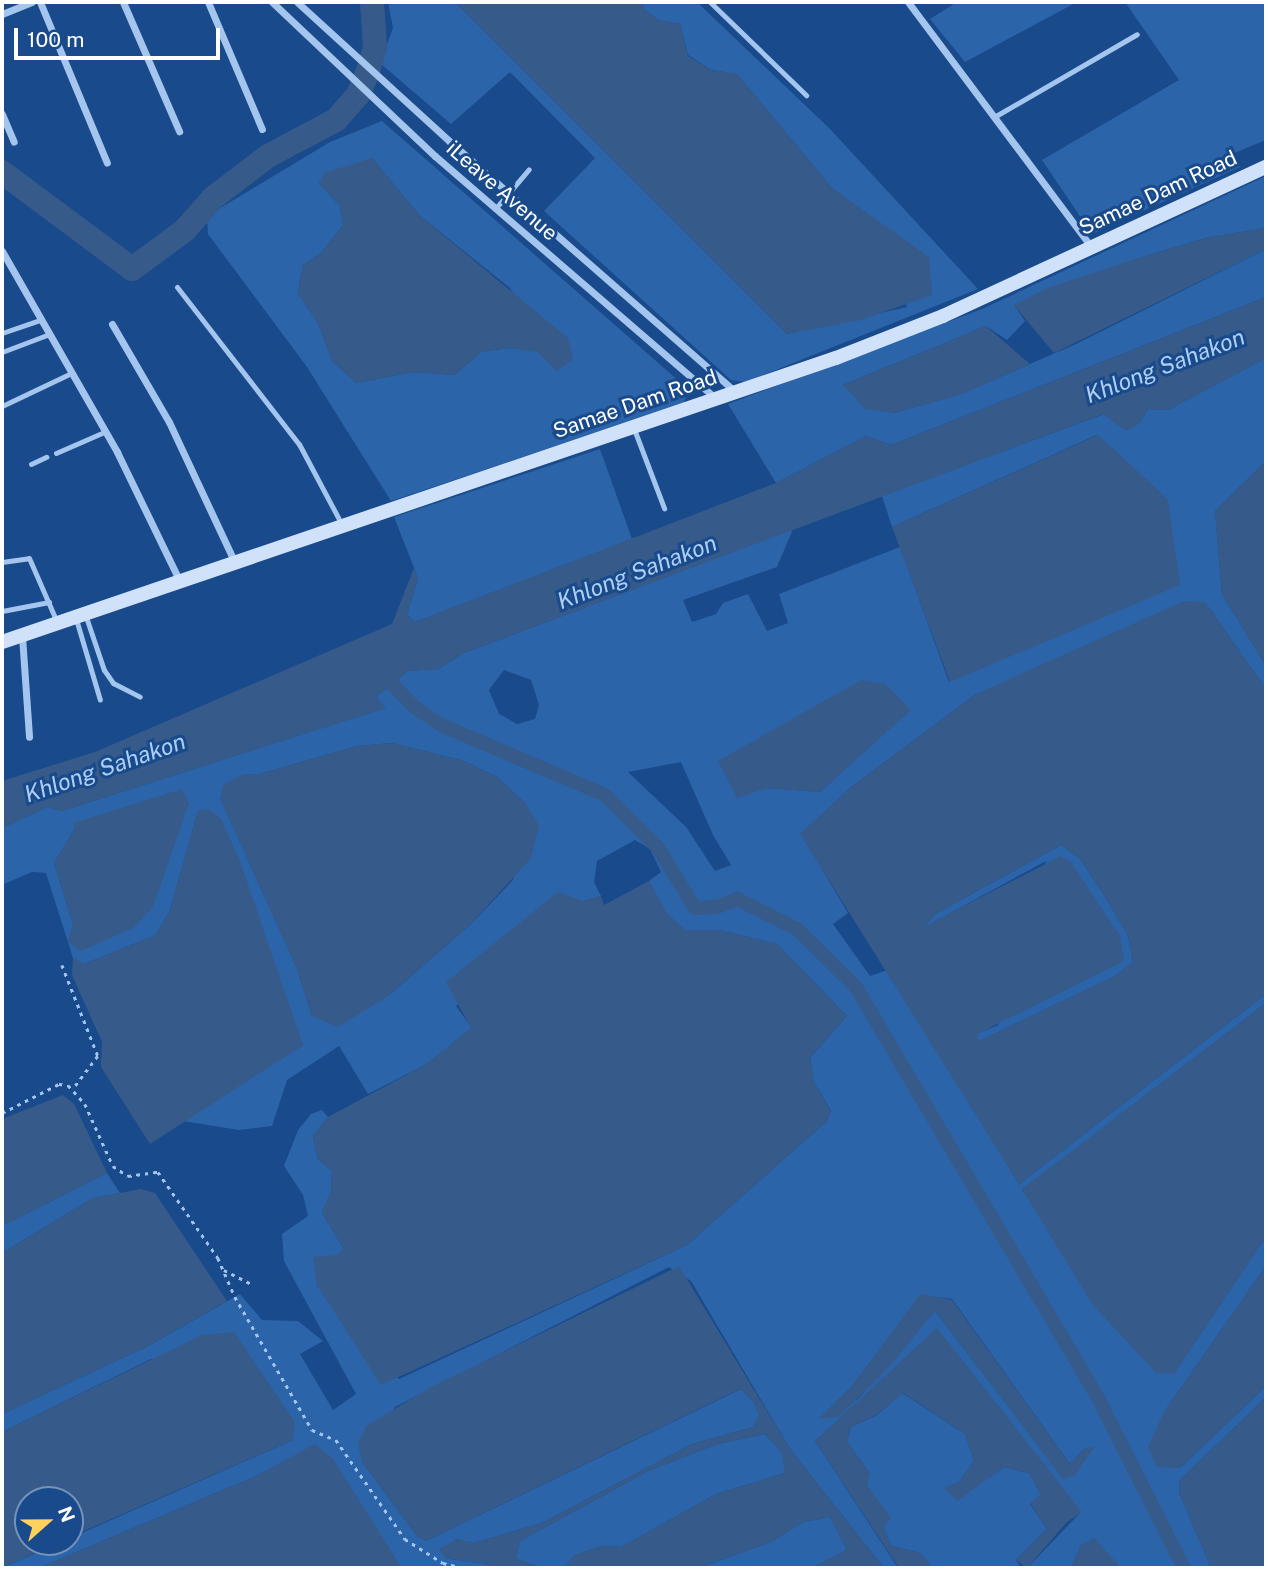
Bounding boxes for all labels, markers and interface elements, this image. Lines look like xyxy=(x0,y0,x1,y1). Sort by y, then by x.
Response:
scale bar xyxy=(18,14,224,58)
text: 100 m xyxy=(27,27,84,52)
street label: iLeave Avenue xyxy=(441,136,563,246)
street label: Samae Dam Road xyxy=(1075,145,1241,241)
water label: Khlong Sahakon xyxy=(1081,323,1249,409)
street label: Samae Dam Road xyxy=(550,364,720,444)
water label: Khlong Sahakon xyxy=(553,529,721,615)
water label: Khlong Sahakon xyxy=(21,728,189,808)
north arrow xyxy=(14,1486,84,1556)
text: N xyxy=(54,1503,80,1525)

